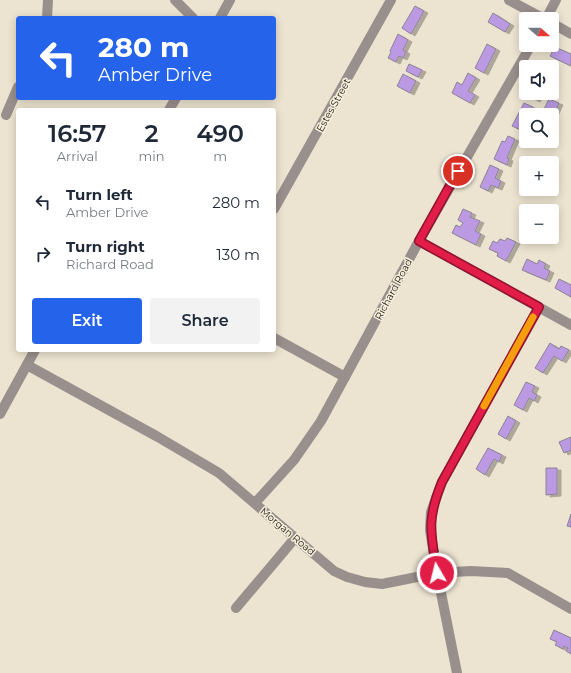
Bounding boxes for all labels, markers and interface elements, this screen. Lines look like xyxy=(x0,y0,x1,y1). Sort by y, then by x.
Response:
north arrow xyxy=(519,12,559,52)
map controls xyxy=(519,12,559,244)
text: 280 m xyxy=(98,30,189,64)
icon: left xyxy=(32,32,84,84)
button: sound xyxy=(519,60,559,100)
text: Amber Drive xyxy=(98,64,212,86)
street label: Estes Street xyxy=(313,76,353,134)
button: search xyxy=(519,108,559,148)
text: 16:57 xyxy=(48,119,106,148)
text: 2 xyxy=(145,119,158,148)
text: 490 xyxy=(197,119,244,148)
text: Arrival xyxy=(57,148,98,164)
text: min xyxy=(138,148,165,164)
text: m xyxy=(213,148,227,164)
pin xyxy=(441,154,475,188)
button: + xyxy=(519,156,559,196)
icon: arrive xyxy=(447,160,469,182)
text: Turn left xyxy=(66,185,133,204)
icon: left xyxy=(32,191,54,213)
text: 280 m xyxy=(212,193,260,212)
text: Amber Drive xyxy=(66,204,148,220)
button: − xyxy=(519,204,559,244)
text: Turn right xyxy=(66,237,145,256)
icon: right xyxy=(32,243,54,265)
text: 130 m xyxy=(216,245,260,264)
text: Richard Road xyxy=(66,256,154,272)
street label: Richard Road xyxy=(372,256,415,322)
button: Exit xyxy=(32,298,142,344)
button: Share xyxy=(150,298,260,344)
street label: Morgan Road xyxy=(257,505,318,558)
position arrow xyxy=(416,552,458,594)

